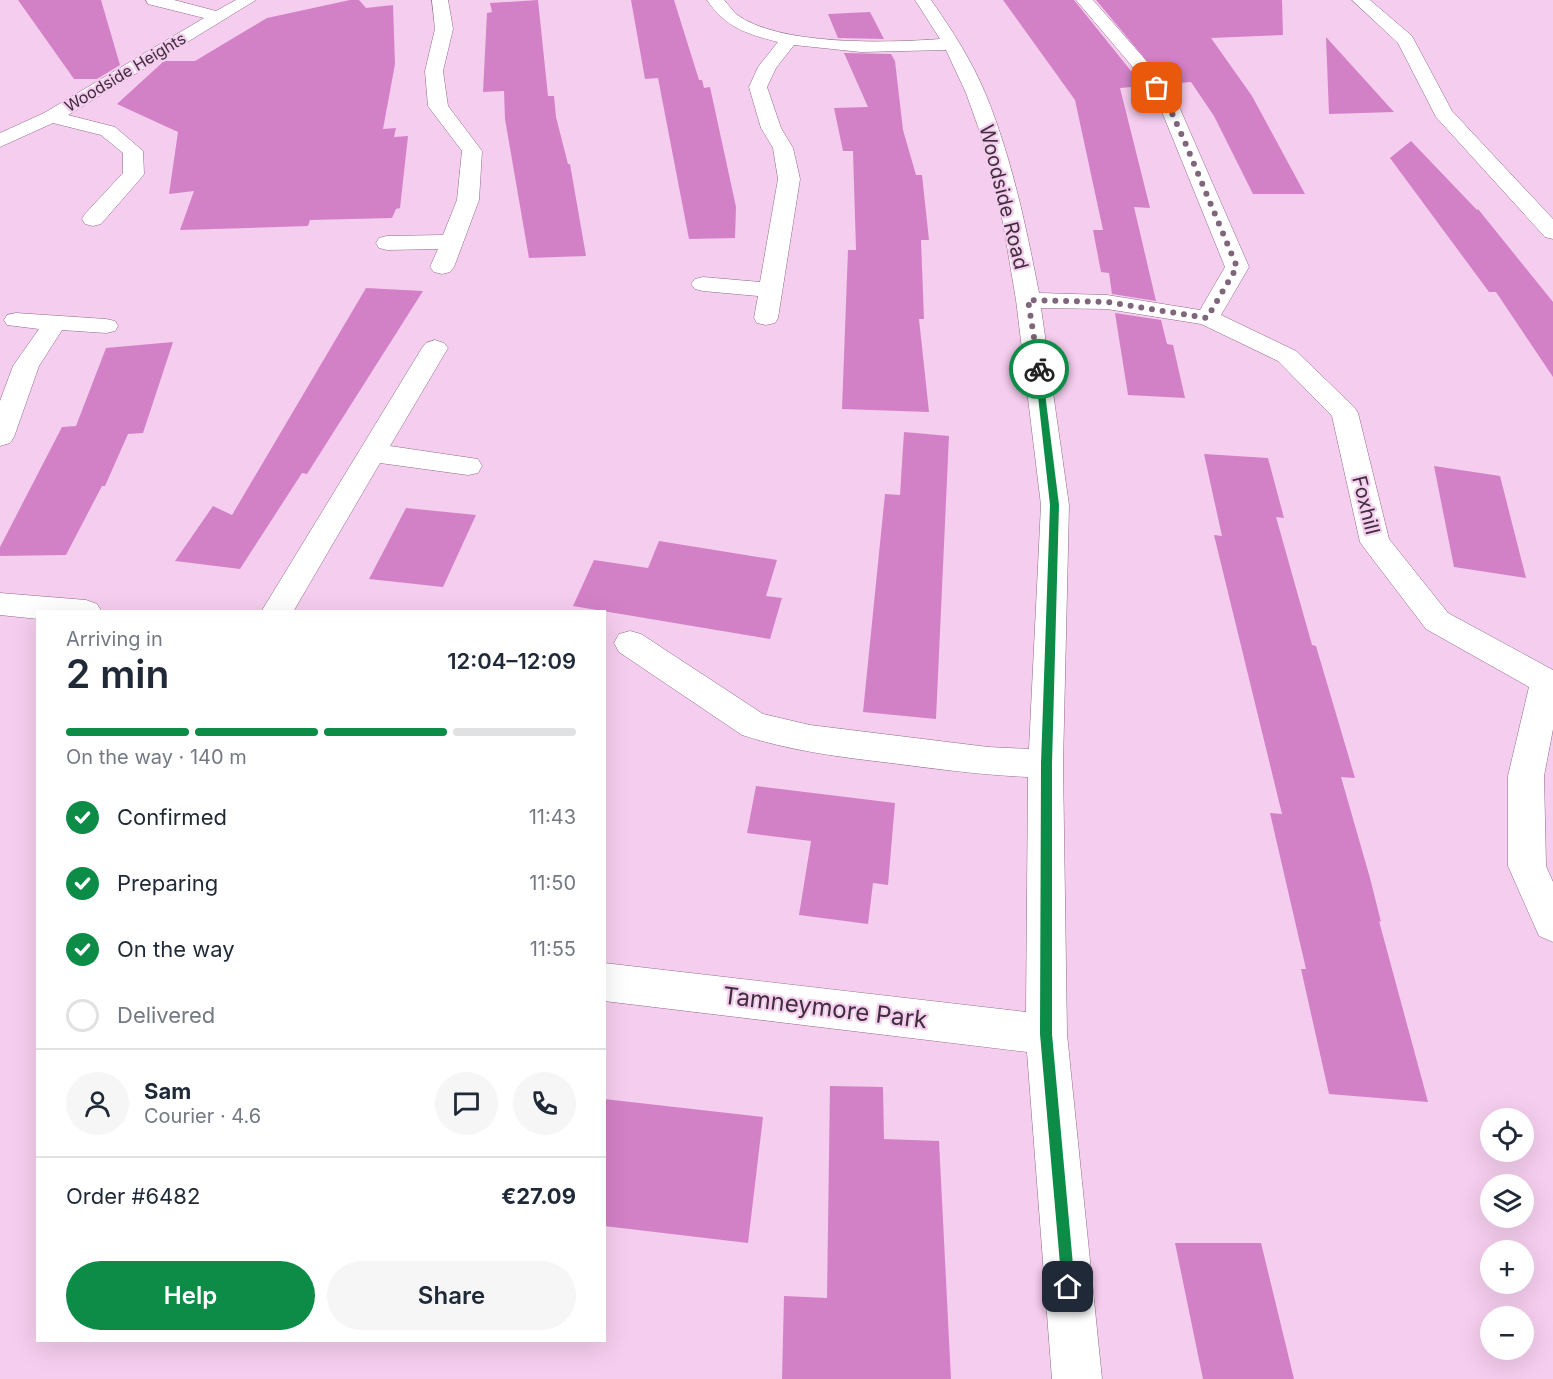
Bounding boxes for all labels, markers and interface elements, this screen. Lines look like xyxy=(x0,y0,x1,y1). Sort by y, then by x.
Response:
street label: Woodside Heights xyxy=(61,28,189,116)
pin xyxy=(1131,62,1182,113)
icon: bag xyxy=(1140,71,1173,104)
street label: Woodside Road xyxy=(974,122,1034,272)
courier xyxy=(1009,339,1069,399)
icon: bike xyxy=(1023,353,1056,386)
street label: Foxhill xyxy=(1347,473,1385,537)
text: Arriving in xyxy=(66,627,163,651)
text: 12:04–12:09 xyxy=(447,648,576,674)
text: 2 min xyxy=(66,650,169,697)
text: On the way · 140 m xyxy=(66,745,247,769)
icon: check xyxy=(66,801,99,834)
text: Confirmed xyxy=(117,804,227,830)
text: 11:43 xyxy=(529,805,576,829)
icon: check xyxy=(66,867,99,900)
text: Preparing xyxy=(117,870,218,896)
text: 11:50 xyxy=(529,871,576,895)
icon: check xyxy=(66,933,99,966)
text: On the way xyxy=(117,936,235,962)
text: 11:55 xyxy=(530,937,576,961)
street label: Tamneymore Park xyxy=(721,981,929,1034)
text: Delivered xyxy=(117,1002,215,1028)
button: person xyxy=(66,1072,129,1135)
button: chat xyxy=(435,1072,498,1135)
button: phone xyxy=(513,1072,576,1135)
text: Sam xyxy=(144,1078,191,1104)
text: Courier · 4.6 xyxy=(144,1104,261,1128)
map controls xyxy=(1480,1108,1534,1360)
button: locate xyxy=(1480,1108,1534,1162)
button: layers xyxy=(1480,1174,1534,1228)
text: Order #6482 xyxy=(66,1183,200,1209)
text: €27.09 xyxy=(501,1183,576,1209)
button: + xyxy=(1480,1240,1534,1294)
button: Help xyxy=(66,1261,315,1330)
button: Share xyxy=(327,1261,576,1330)
pin xyxy=(1042,1261,1093,1312)
icon: home xyxy=(1051,1270,1084,1303)
button: − xyxy=(1480,1306,1534,1360)

